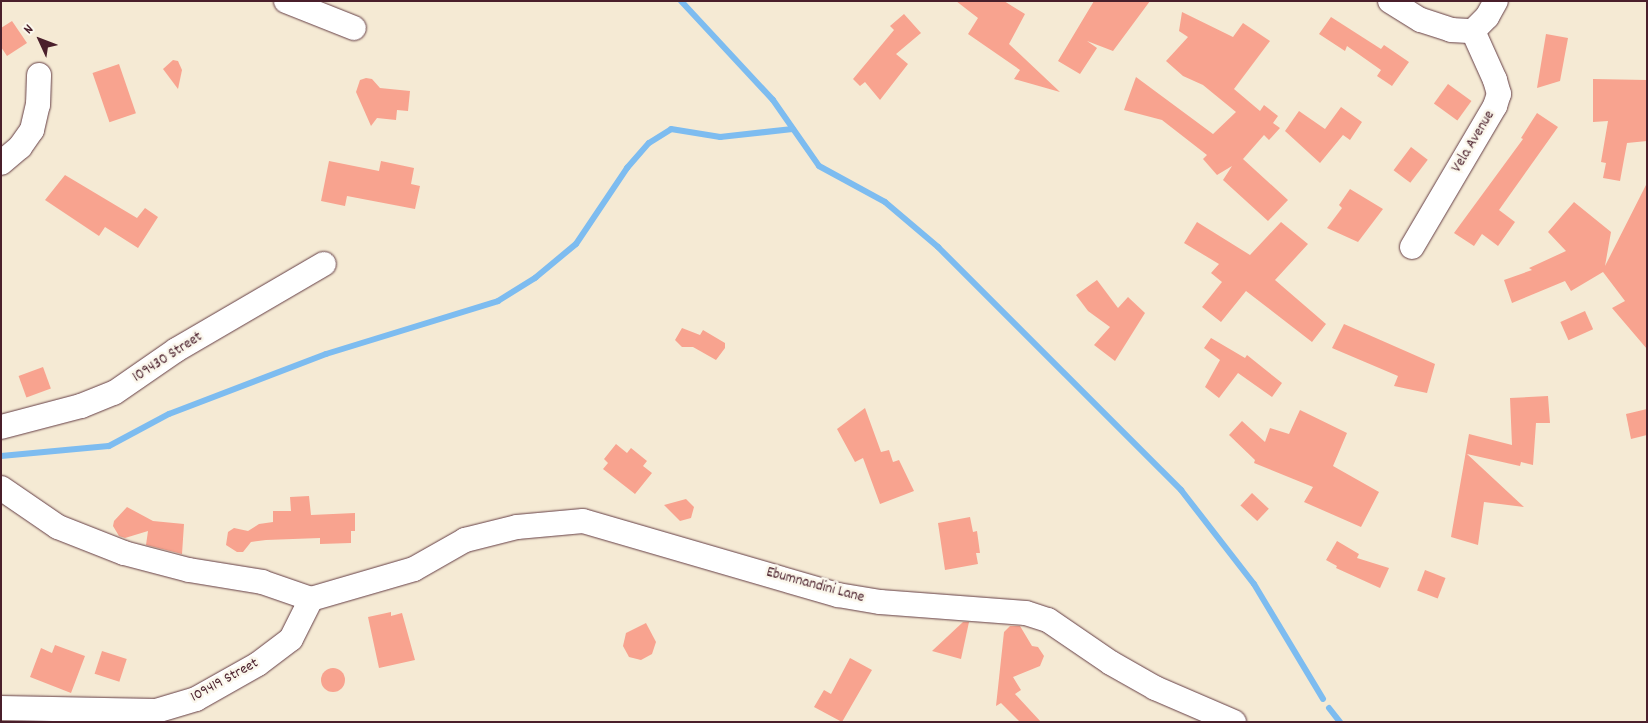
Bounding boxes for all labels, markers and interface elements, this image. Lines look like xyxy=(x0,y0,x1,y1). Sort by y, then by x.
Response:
north arrow xyxy=(15,15,65,65)
text: N xyxy=(19,20,39,39)
street label: Vela Avenue xyxy=(1449,108,1499,176)
street label: 109430 Street xyxy=(130,329,206,387)
street label: Ebumnandini Lane xyxy=(764,564,866,608)
street label: 109419 Street xyxy=(188,655,262,707)

